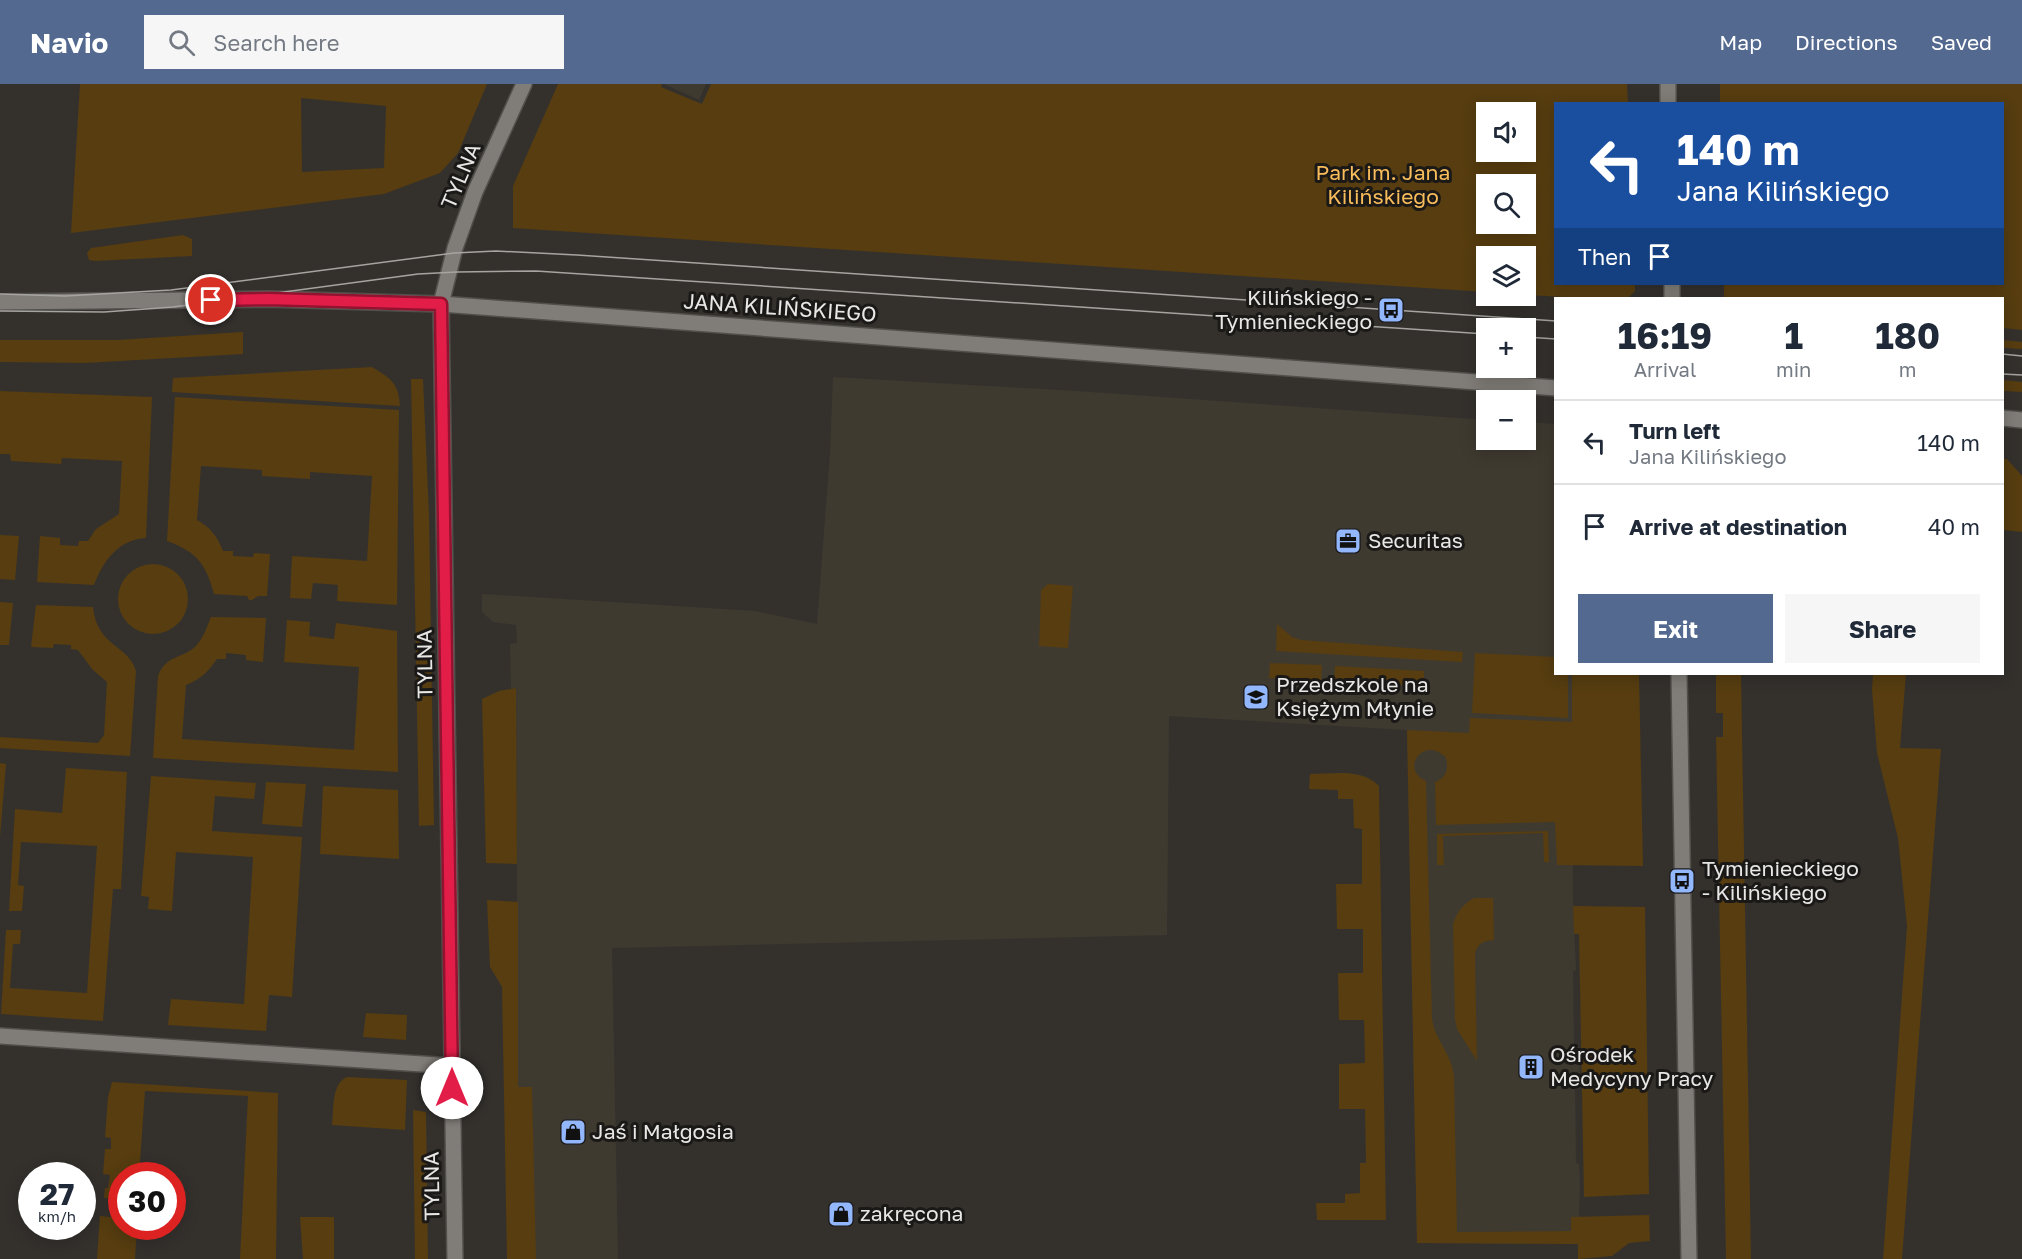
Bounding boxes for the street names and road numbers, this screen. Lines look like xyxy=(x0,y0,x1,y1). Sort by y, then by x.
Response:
street label: TYLNA xyxy=(435,139,486,212)
street label: JANA KILIŃSKIEGO xyxy=(683,287,878,327)
street label: TYLNA xyxy=(410,629,438,699)
street label: TYLNA xyxy=(417,1151,445,1221)

